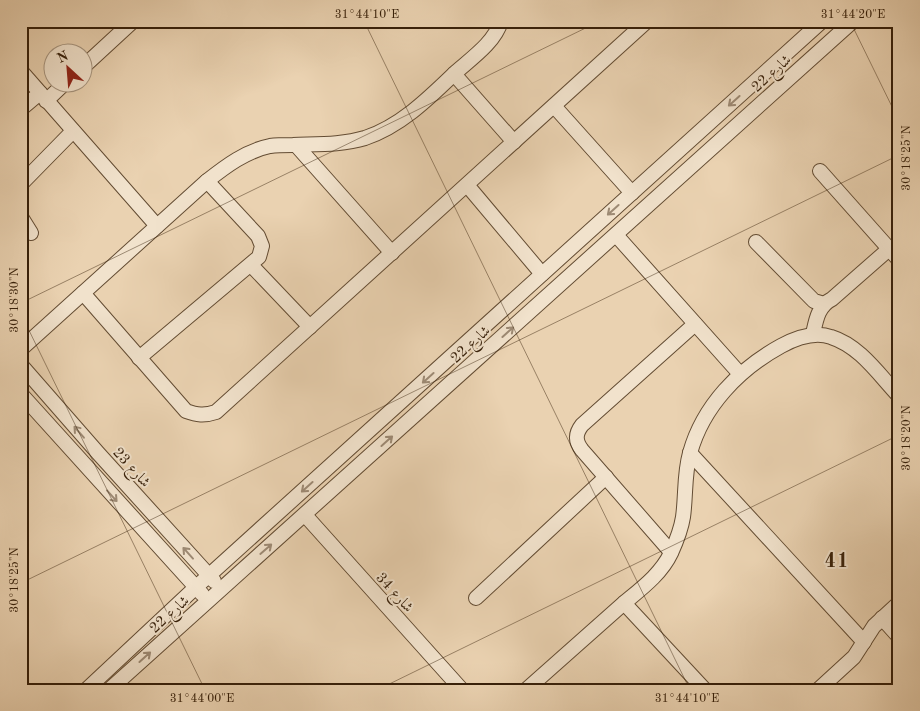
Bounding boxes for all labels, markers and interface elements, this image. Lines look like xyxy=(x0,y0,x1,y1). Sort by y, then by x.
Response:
text: 31°44'10"E xyxy=(335,9,399,21)
text: 31°44'20"E xyxy=(821,9,885,21)
north arrow xyxy=(42,42,92,92)
text: N xyxy=(55,48,71,66)
street label: شارع 22 xyxy=(749,53,797,99)
one-way arrow xyxy=(727,95,740,107)
text: 30°18'25"N xyxy=(900,125,913,191)
one-way arrow xyxy=(607,204,620,216)
text: 30°18'30"N xyxy=(9,267,21,333)
street label: شارع 22 xyxy=(448,324,496,370)
one-way arrow xyxy=(502,326,515,338)
one-way arrow xyxy=(421,372,434,383)
text: 30°18'20"N xyxy=(901,405,913,471)
one-way arrow xyxy=(74,426,85,439)
one-way arrow xyxy=(381,435,394,446)
street label: شارع 23 xyxy=(106,445,152,493)
one-way arrow xyxy=(301,481,314,492)
one-way arrow xyxy=(107,489,118,502)
one-way arrow xyxy=(260,543,273,555)
one-way arrow xyxy=(182,546,194,559)
text: 30°18'25"N xyxy=(8,547,21,613)
district label: 41 xyxy=(824,552,850,572)
street label: شارع 34 xyxy=(369,570,415,618)
street label: شارع 22 xyxy=(147,594,195,640)
one-way arrow xyxy=(139,651,152,663)
text: 31°44'00"E xyxy=(170,693,234,705)
text: 31°44'10"E xyxy=(655,693,719,705)

